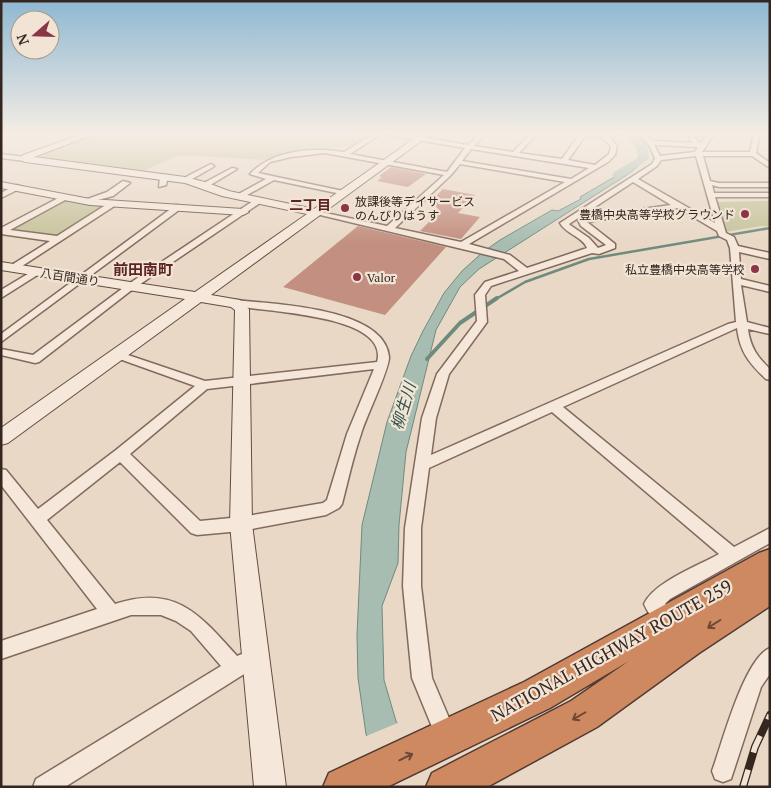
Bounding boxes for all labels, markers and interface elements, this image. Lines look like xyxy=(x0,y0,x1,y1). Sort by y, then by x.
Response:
north arrow xyxy=(10,10,60,60)
text: N xyxy=(11,31,33,48)
place label: 放課後等デイサービス のんびりはうす xyxy=(355,194,475,223)
district label: 二丁目 xyxy=(289,195,331,214)
marker: 放課後等デイサービス のんびりはうす xyxy=(339,202,351,214)
place label: 豊橋中央高等学校グラウンド xyxy=(579,207,735,222)
marker: 豊橋中央高等学校グラウンド xyxy=(739,208,751,220)
district label: 前田南町 xyxy=(113,259,173,279)
place label: 私立豊橋中央高等学校 xyxy=(625,262,745,277)
marker: 私立豊橋中央高等学校 xyxy=(749,263,761,275)
street label: 八百間通り xyxy=(39,265,101,289)
place label: Valor xyxy=(367,270,396,285)
marker: Valor xyxy=(351,271,363,283)
water label: 柳生川 xyxy=(385,378,421,432)
street label: NATIONAL HIGHWAY ROUTE 259 xyxy=(486,573,736,727)
one-way arrow xyxy=(707,620,721,630)
one-way arrow xyxy=(573,711,587,721)
one-way arrow xyxy=(398,752,413,761)

